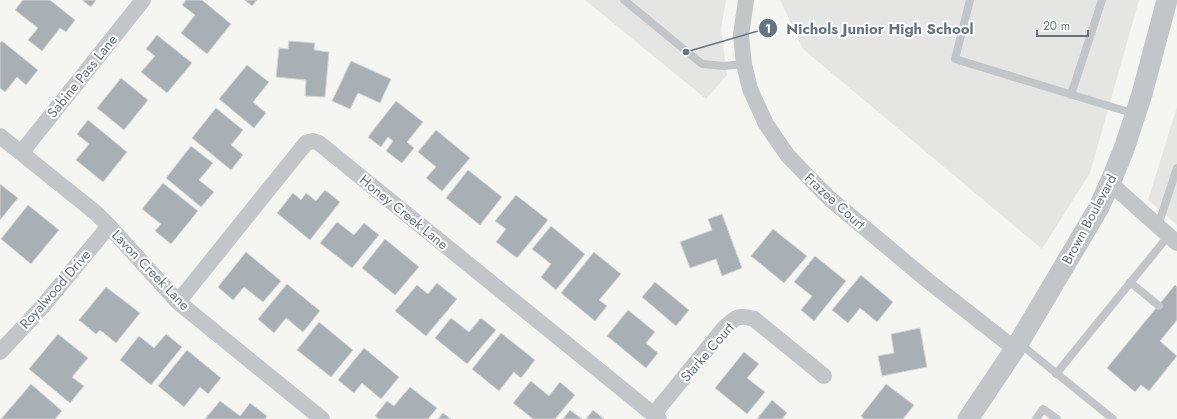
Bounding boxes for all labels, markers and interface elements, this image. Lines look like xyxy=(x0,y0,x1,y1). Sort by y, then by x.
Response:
scale bar xyxy=(1037,12,1088,38)
callout: Nichols Junior High School xyxy=(758,15,982,42)
text: 20 m xyxy=(1043,17,1070,35)
text: Nichols Junior High School xyxy=(786,18,974,40)
text: 1 xyxy=(765,20,771,38)
street label: Sabine Pass Lane xyxy=(42,30,122,122)
street label: Frazee Court xyxy=(800,168,870,234)
street label: Honey Creek Lane xyxy=(355,170,453,254)
street label: Brown Boulevard xyxy=(1057,170,1121,268)
street label: Lavon Creek Lane xyxy=(107,225,195,315)
street label: Royalwood Drive xyxy=(15,245,95,333)
street label: Starke Court xyxy=(676,318,739,386)

